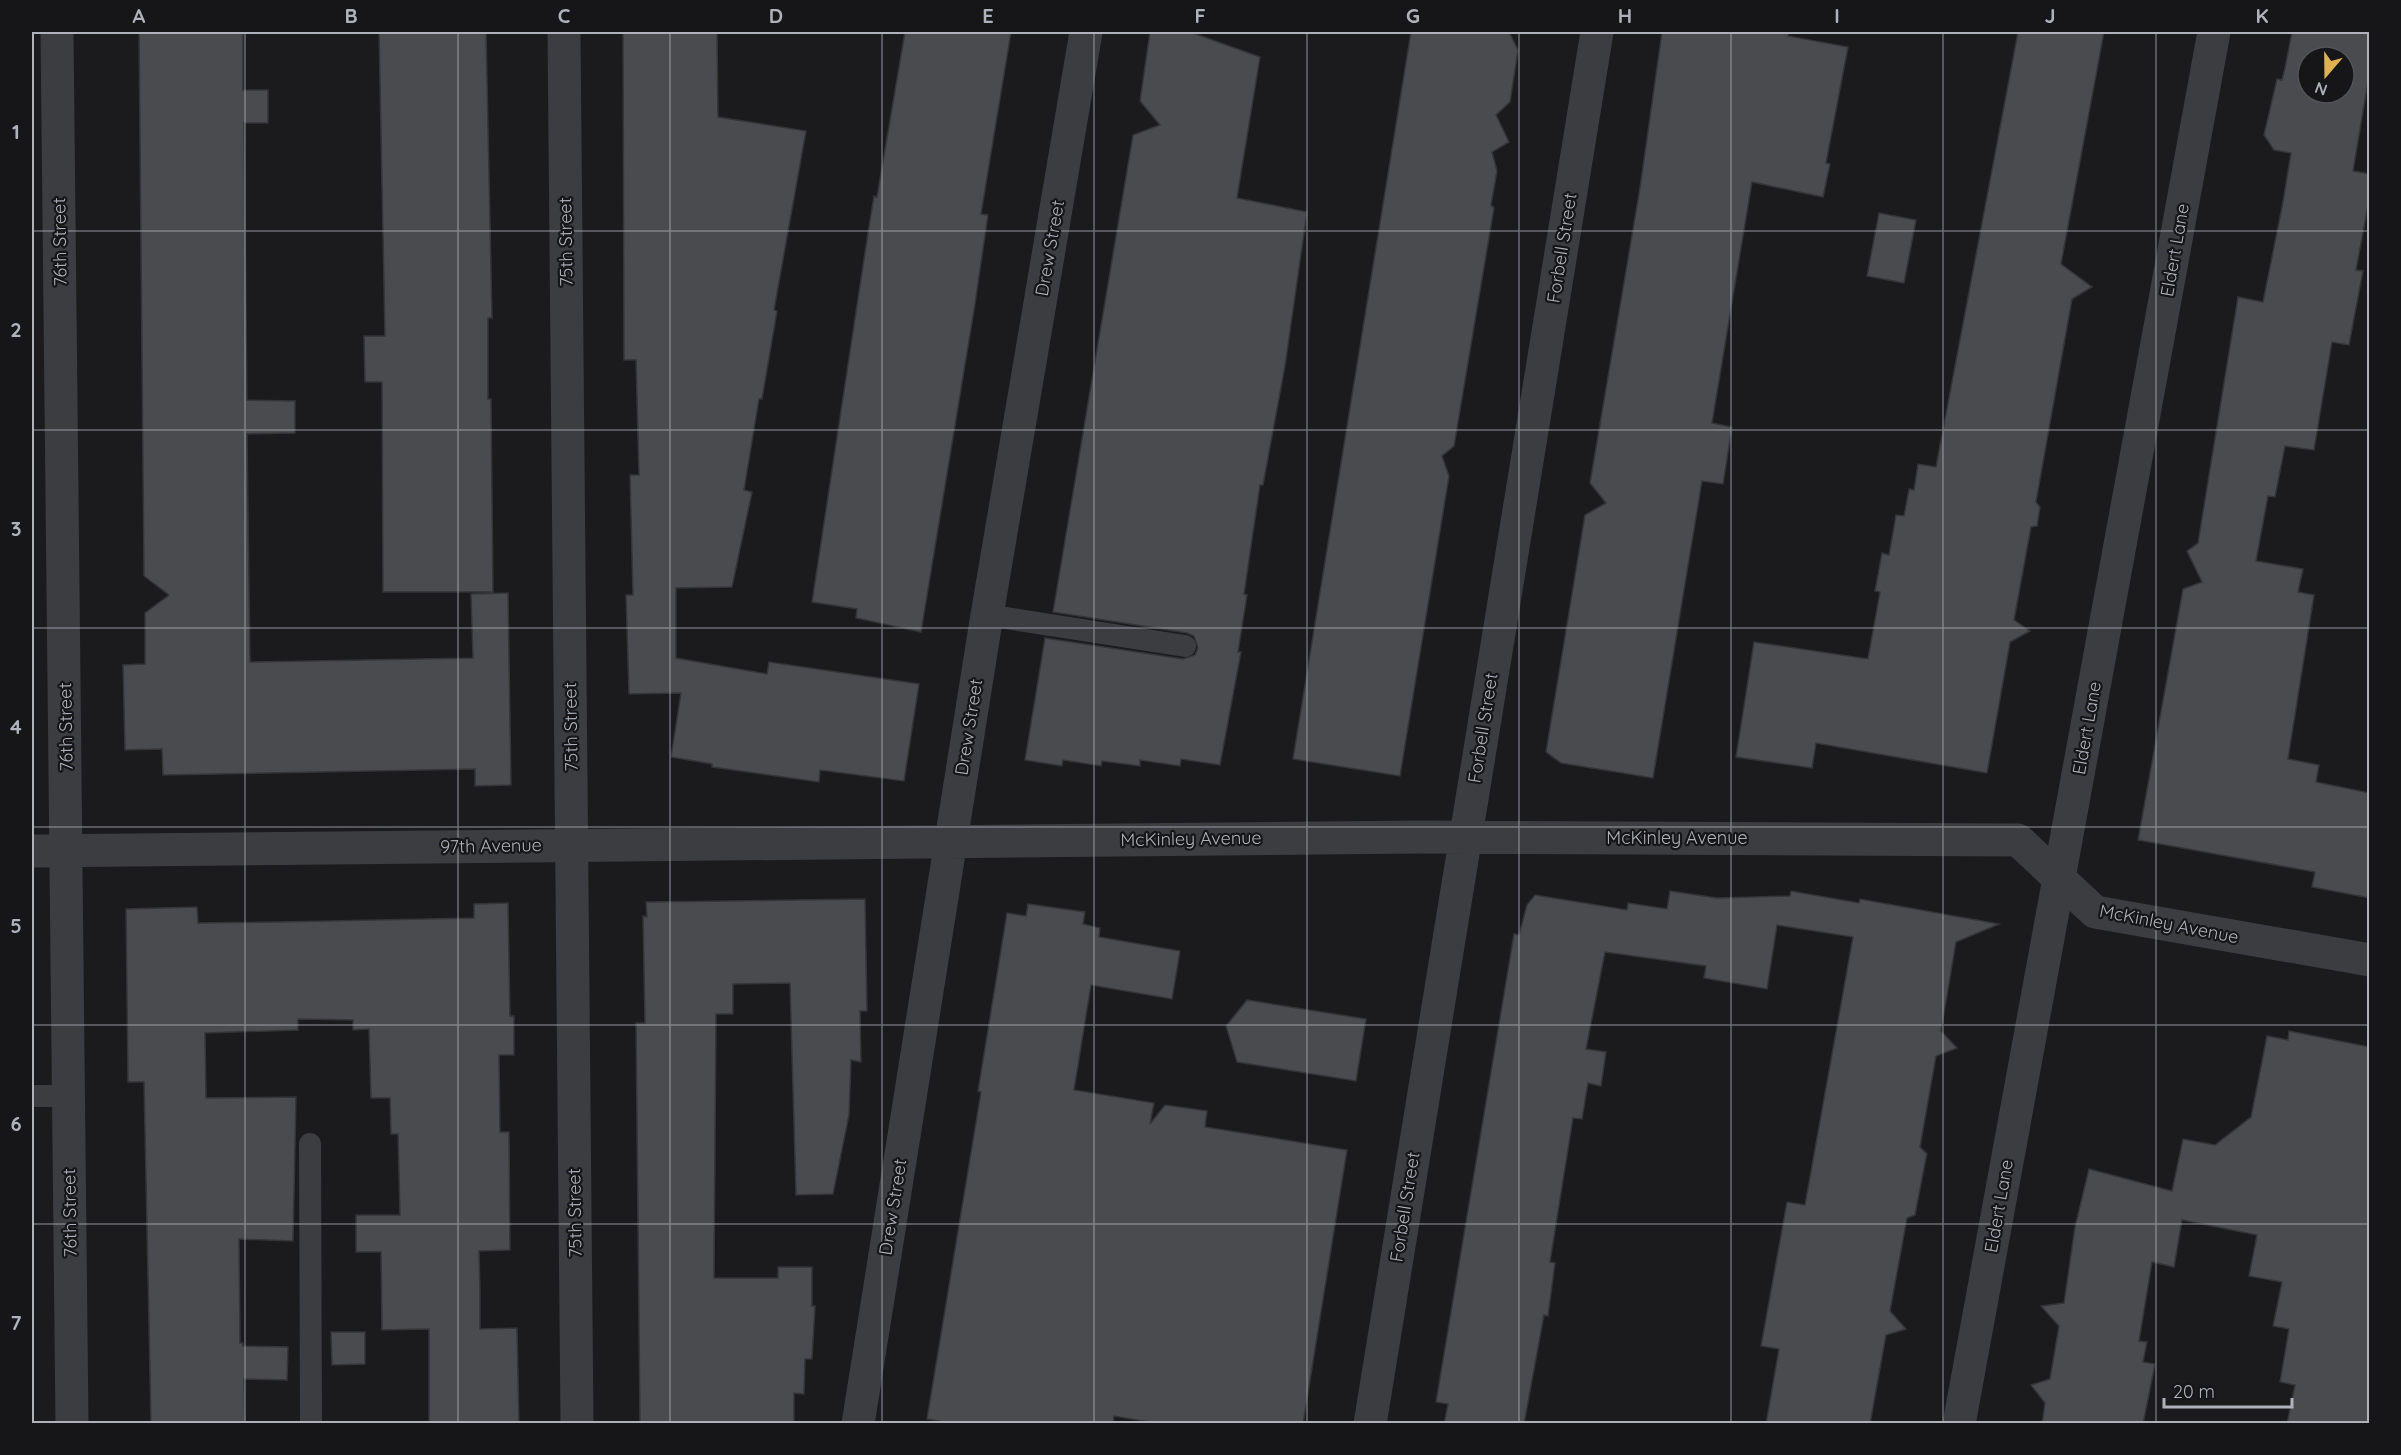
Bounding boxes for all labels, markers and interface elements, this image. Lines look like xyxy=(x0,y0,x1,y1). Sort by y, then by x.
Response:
text: A xyxy=(133,3,146,28)
text: B xyxy=(344,3,358,28)
text: C xyxy=(558,3,571,28)
text: D xyxy=(769,3,783,28)
text: E xyxy=(982,3,994,28)
text: F xyxy=(1194,3,1206,28)
text: G xyxy=(1406,3,1420,28)
text: H xyxy=(1618,3,1632,28)
text: I xyxy=(1834,3,1840,28)
text: J xyxy=(2044,3,2056,28)
text: K xyxy=(2255,3,2269,28)
north arrow xyxy=(2296,45,2356,105)
text: N xyxy=(2312,78,2330,101)
text: 1 xyxy=(12,119,20,144)
street label: Forbell Street xyxy=(1541,191,1582,305)
street label: 76th Street xyxy=(47,197,72,287)
street label: 75th Street xyxy=(553,197,578,287)
street label: Drew Street xyxy=(1030,198,1069,298)
street label: Eldert Lane xyxy=(2155,201,2194,298)
text: 2 xyxy=(10,317,22,342)
text: 3 xyxy=(11,516,21,541)
street label: Forbell Street xyxy=(1462,671,1503,785)
street label: Drew Street xyxy=(950,677,987,777)
street label: Eldert Lane xyxy=(2067,679,2106,776)
street label: 76th Street xyxy=(53,682,78,772)
street label: 75th Street xyxy=(558,682,583,772)
text: 4 xyxy=(10,714,22,739)
street label: McKinley Avenue xyxy=(1120,826,1262,851)
street label: McKinley Avenue xyxy=(1606,826,1748,849)
street label: 97th Avenue xyxy=(440,833,542,858)
street label: McKinley Avenue xyxy=(2098,899,2241,948)
text: 5 xyxy=(10,913,22,938)
text: 6 xyxy=(10,1111,22,1136)
street label: Forbell Street xyxy=(1384,1150,1425,1264)
street label: Drew Street xyxy=(874,1157,911,1257)
street label: Eldert Lane xyxy=(1979,1157,2018,1254)
street label: 76th Street xyxy=(57,1168,82,1258)
street label: 75th Street xyxy=(562,1168,587,1258)
text: 7 xyxy=(11,1310,22,1335)
scale bar xyxy=(2164,1371,2292,1409)
text: 20 m xyxy=(2173,1380,2215,1403)

